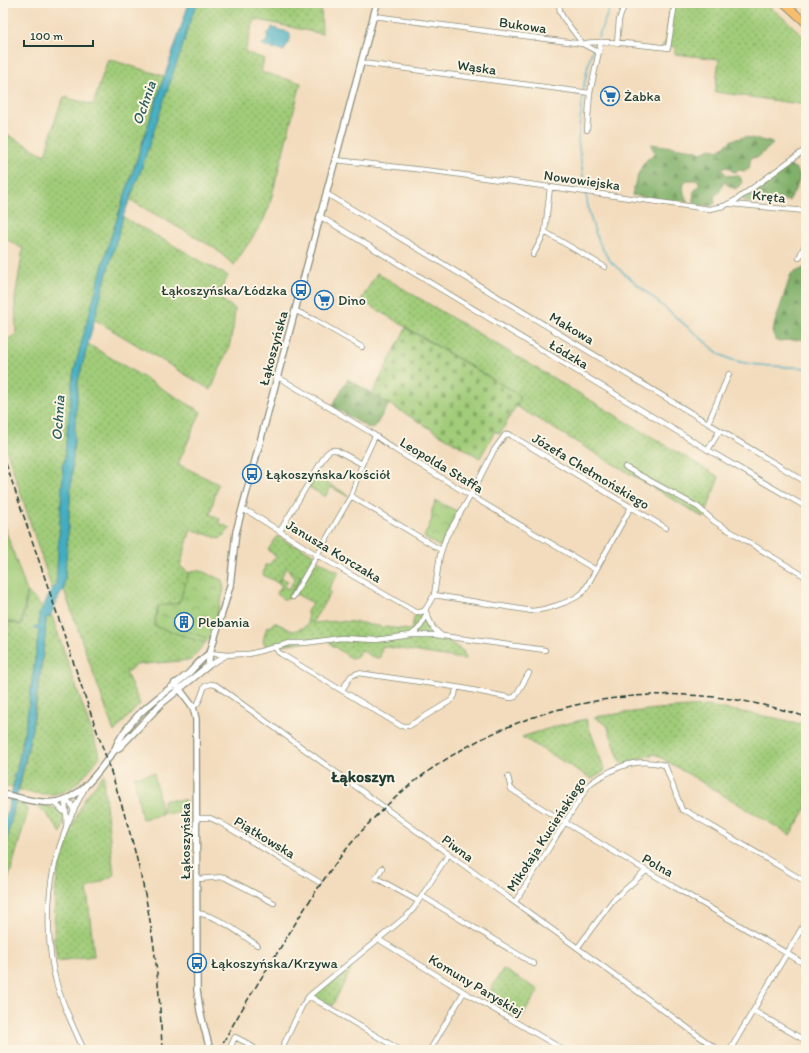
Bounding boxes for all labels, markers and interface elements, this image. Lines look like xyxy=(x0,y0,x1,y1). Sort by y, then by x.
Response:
street label: Bukowa xyxy=(498,14,549,37)
scale bar xyxy=(24,22,93,48)
text: 100 m xyxy=(30,29,63,43)
street label: Wąska xyxy=(456,56,498,79)
water label: Ochnia xyxy=(128,78,160,127)
supermarket icon: Żabka xyxy=(599,85,621,107)
place label: Żabka xyxy=(624,88,661,105)
street label: Nowowiejska xyxy=(543,167,621,194)
street label: Kręta xyxy=(751,186,787,207)
bus stop icon: Łąkoszyńska/Łódzka xyxy=(290,279,312,301)
place label: Łąkoszyńska/Łódzka xyxy=(161,282,288,299)
supermarket icon: Dino xyxy=(313,289,335,311)
place label: Dino xyxy=(338,292,366,309)
street label: Łąkoszyńska xyxy=(255,308,292,387)
street label: Makowa xyxy=(546,308,598,349)
street label: Łódzka xyxy=(546,336,592,373)
water label: Ochnia xyxy=(47,394,69,441)
street label: Józefa Chełmońskiego xyxy=(529,430,653,513)
street label: Leopolda Staffa xyxy=(397,434,487,498)
bus stop icon: Łąkoszyńska/kościół xyxy=(241,463,263,485)
place label: Łąkoszyńska/kościół xyxy=(266,466,390,483)
street label: Janusza Korczaka xyxy=(283,516,385,587)
building icon: Plebania xyxy=(173,611,195,633)
place label: Plebania xyxy=(198,614,250,631)
district label: Łąkoszyn xyxy=(330,767,395,787)
street label: Mikołaja Kucieńskiego xyxy=(503,774,590,895)
street label: Łąkoszyńska xyxy=(177,802,194,879)
street label: Piątkowska xyxy=(231,813,299,863)
street label: Piwna xyxy=(438,831,477,866)
street label: Polna xyxy=(639,850,676,881)
street label: Komuny Paryskiej xyxy=(425,951,526,1020)
bus stop icon: Łąkoszyńska/Krzywa xyxy=(186,952,208,974)
place label: Łąkoszyńska/Krzywa xyxy=(211,955,339,972)

